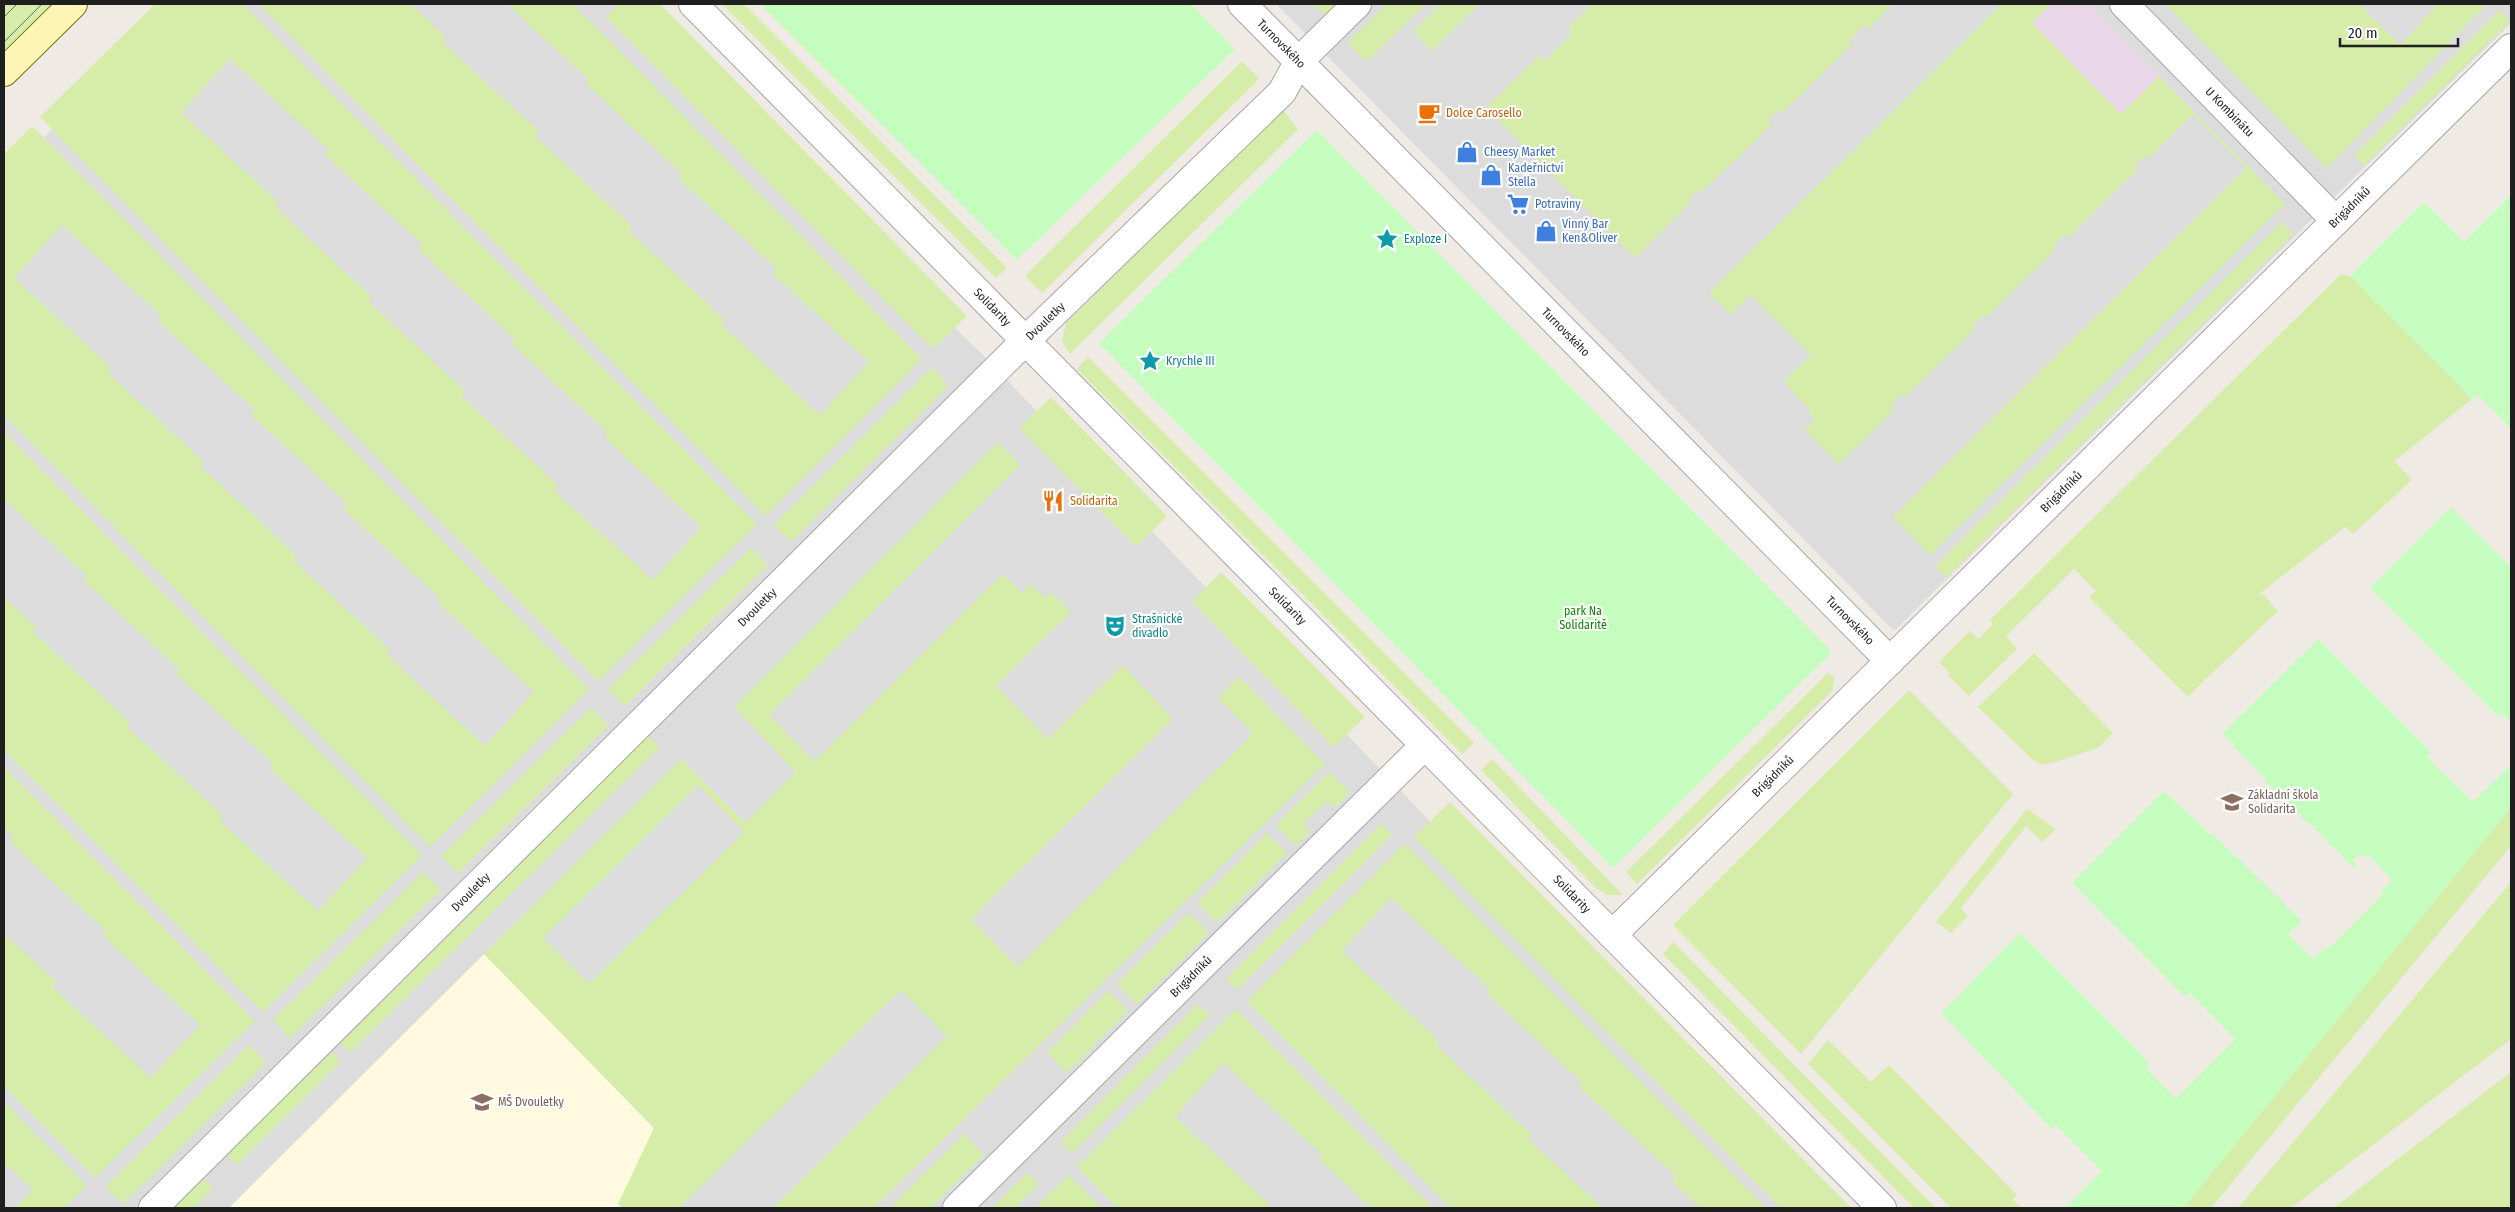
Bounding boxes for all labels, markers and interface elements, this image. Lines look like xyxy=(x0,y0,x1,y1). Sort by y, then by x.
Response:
scale bar xyxy=(2340,15,2458,47)
street label: Turnovského xyxy=(1254,17,1308,71)
text: 20 m xyxy=(2348,24,2378,42)
street label: U Kombinátu xyxy=(2202,84,2257,140)
cafe icon: Dolce Carosello xyxy=(1416,100,1442,126)
place label: Dolce Carosello xyxy=(1446,106,1522,120)
shop icon: Cheesy Market xyxy=(1454,139,1480,165)
place label: Cheesy Market xyxy=(1484,145,1555,159)
place label: Kadeřnictví Stella xyxy=(1508,161,1563,189)
shop icon: Kadeřnictví Stella xyxy=(1478,162,1504,188)
street label: Brigádníků xyxy=(2326,184,2373,231)
supermarket icon: Potraviny xyxy=(1505,191,1531,217)
place label: Potraviny xyxy=(1535,197,1581,211)
place label: Vinný Bar Ken&Oliver xyxy=(1562,217,1618,245)
shop icon: Vinný Bar Ken&Oliver xyxy=(1533,218,1559,244)
place icon: Exploze I xyxy=(1374,226,1400,252)
place label: Exploze I xyxy=(1404,232,1447,246)
street label: Solidarity xyxy=(971,285,1014,329)
street label: Dvouletky xyxy=(1023,299,1068,343)
street label: Turnovského xyxy=(1539,305,1593,359)
place icon: Krychle III xyxy=(1137,348,1163,374)
place label: Krychle III xyxy=(1166,354,1215,368)
street label: Brigádníků xyxy=(2037,468,2085,515)
restaurant icon: Solidarita xyxy=(1040,488,1066,514)
place label: Solidarita xyxy=(1070,494,1118,508)
street label: Solidarity xyxy=(1266,584,1309,628)
street label: Dvouletky xyxy=(735,585,780,629)
street label: Turnovského xyxy=(1823,593,1877,648)
park label: park Na Solidaritě xyxy=(1559,604,1607,632)
place label: Strašnické divadlo xyxy=(1132,612,1183,640)
theatre icon: Strašnické divadlo xyxy=(1102,613,1128,639)
street label: Brigádníků xyxy=(1749,753,1797,800)
place label: Základní škola Solidarita xyxy=(2248,788,2319,816)
school or university icon: Základní škola Solidarita xyxy=(2219,789,2245,815)
street label: Dvouletky xyxy=(448,870,493,914)
street label: Solidarity xyxy=(1550,872,1594,916)
street label: Brigádníků xyxy=(1167,953,1215,1000)
school or university icon: MŠ Dvouletky xyxy=(469,1089,495,1115)
place label: MŠ Dvouletky xyxy=(498,1094,565,1109)

